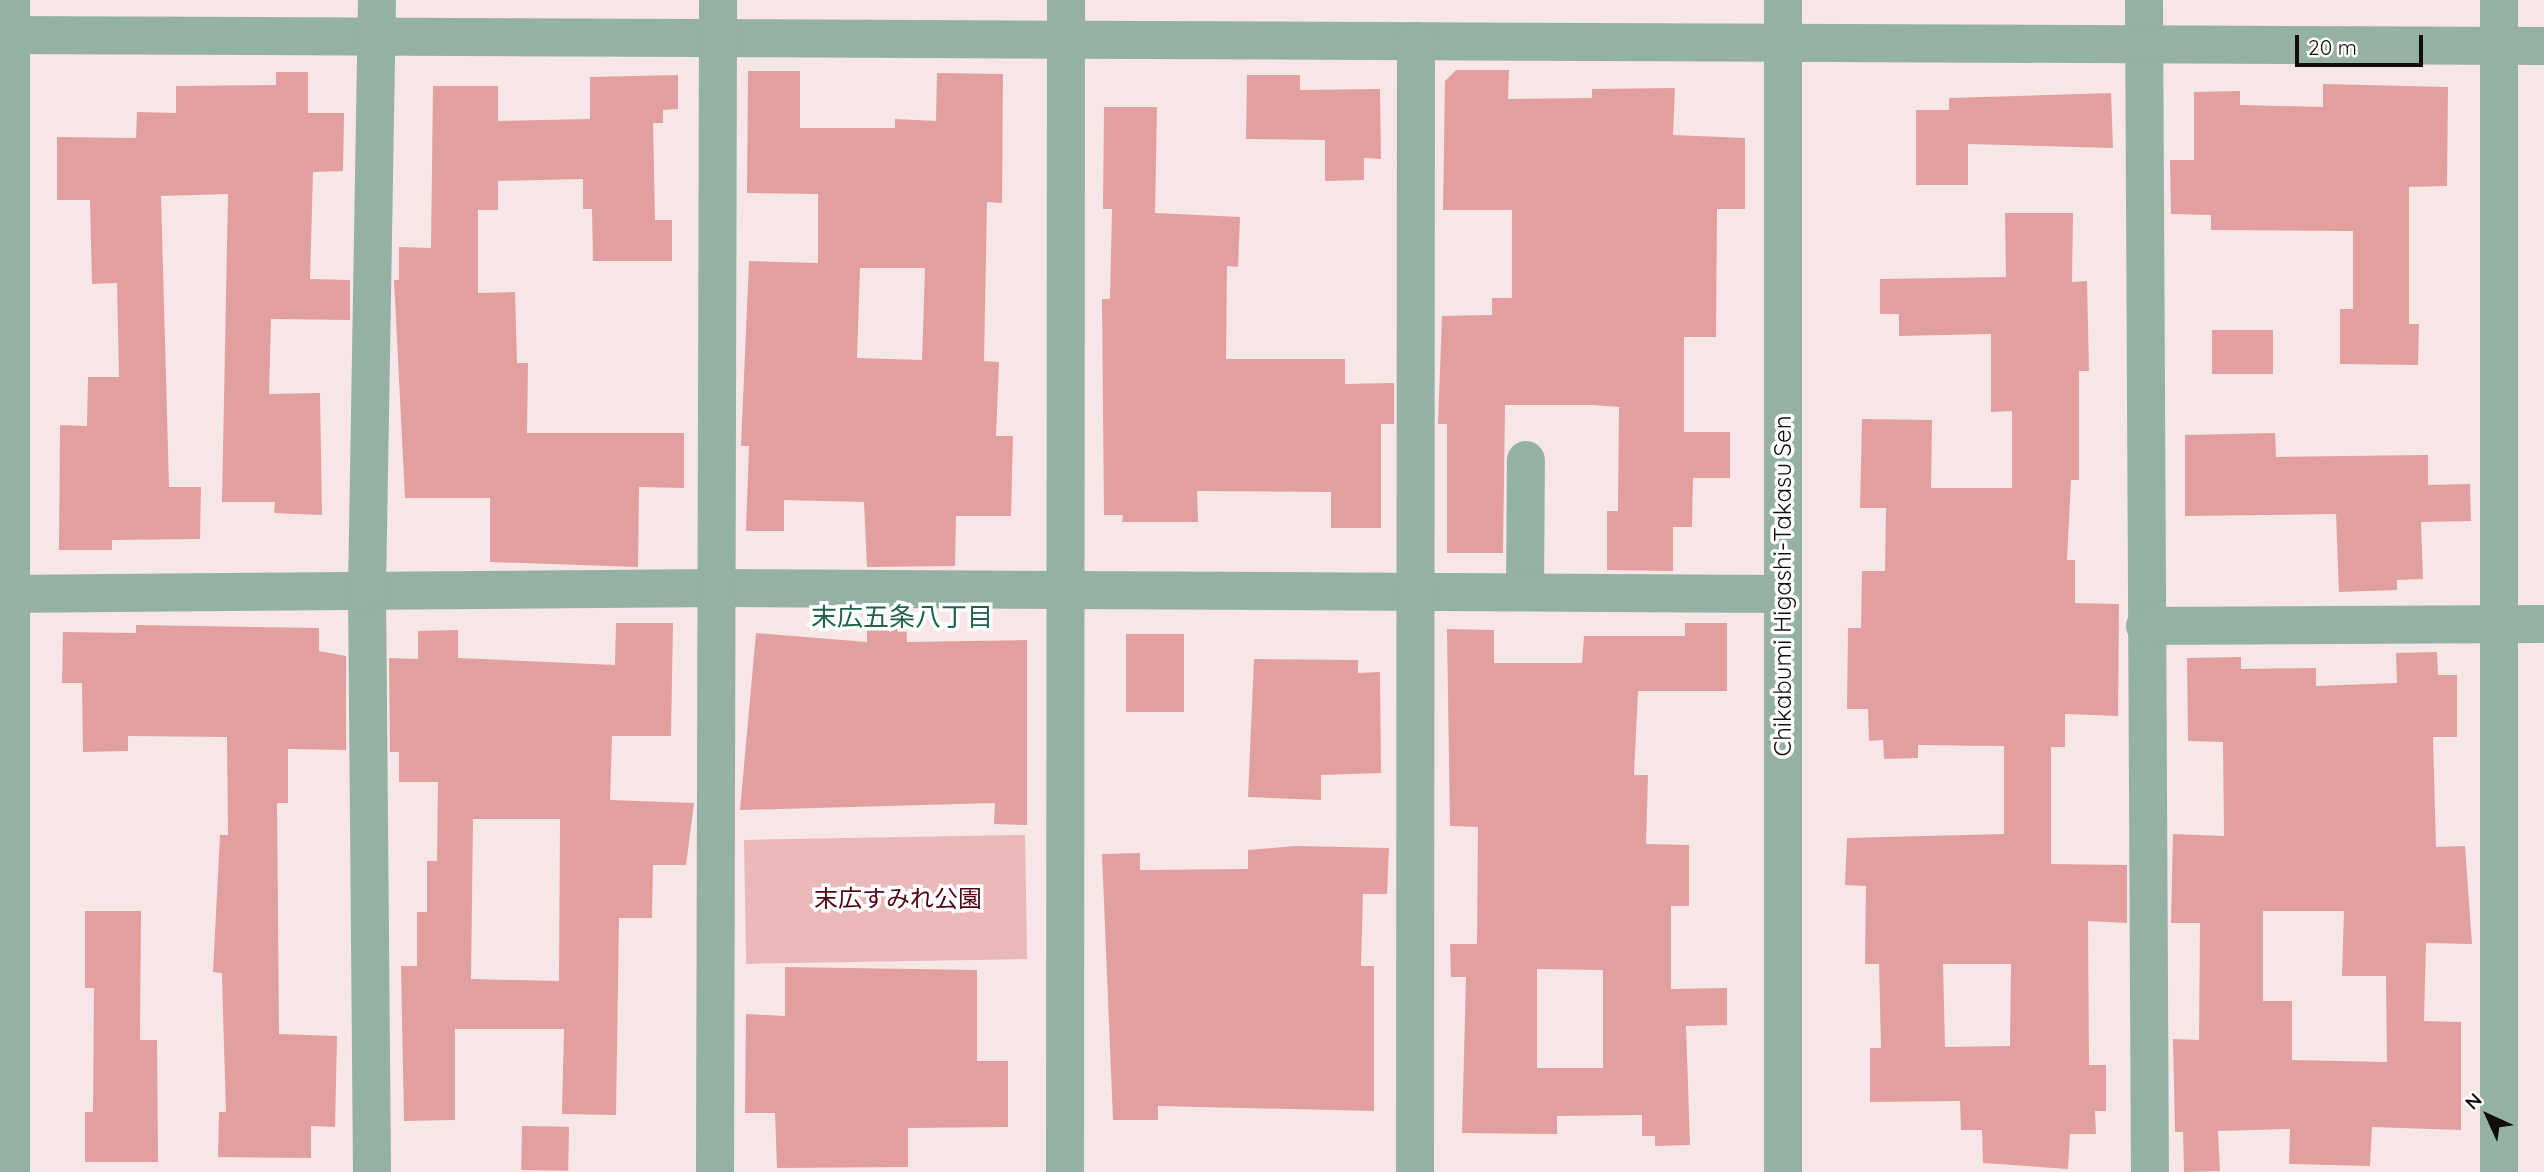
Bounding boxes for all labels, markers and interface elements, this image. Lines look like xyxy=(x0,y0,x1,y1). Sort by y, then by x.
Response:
scale bar xyxy=(2299,21,2427,65)
text: 20 m xyxy=(2308,34,2357,60)
street label: Chikabumi Higashi-Takasu Sen xyxy=(1769,415,1797,757)
district label: 末広五条八丁目 xyxy=(811,601,993,633)
park label: 末広すみれ公園 xyxy=(814,885,982,913)
north arrow xyxy=(2453,1081,2523,1151)
text: N xyxy=(2460,1088,2487,1115)

